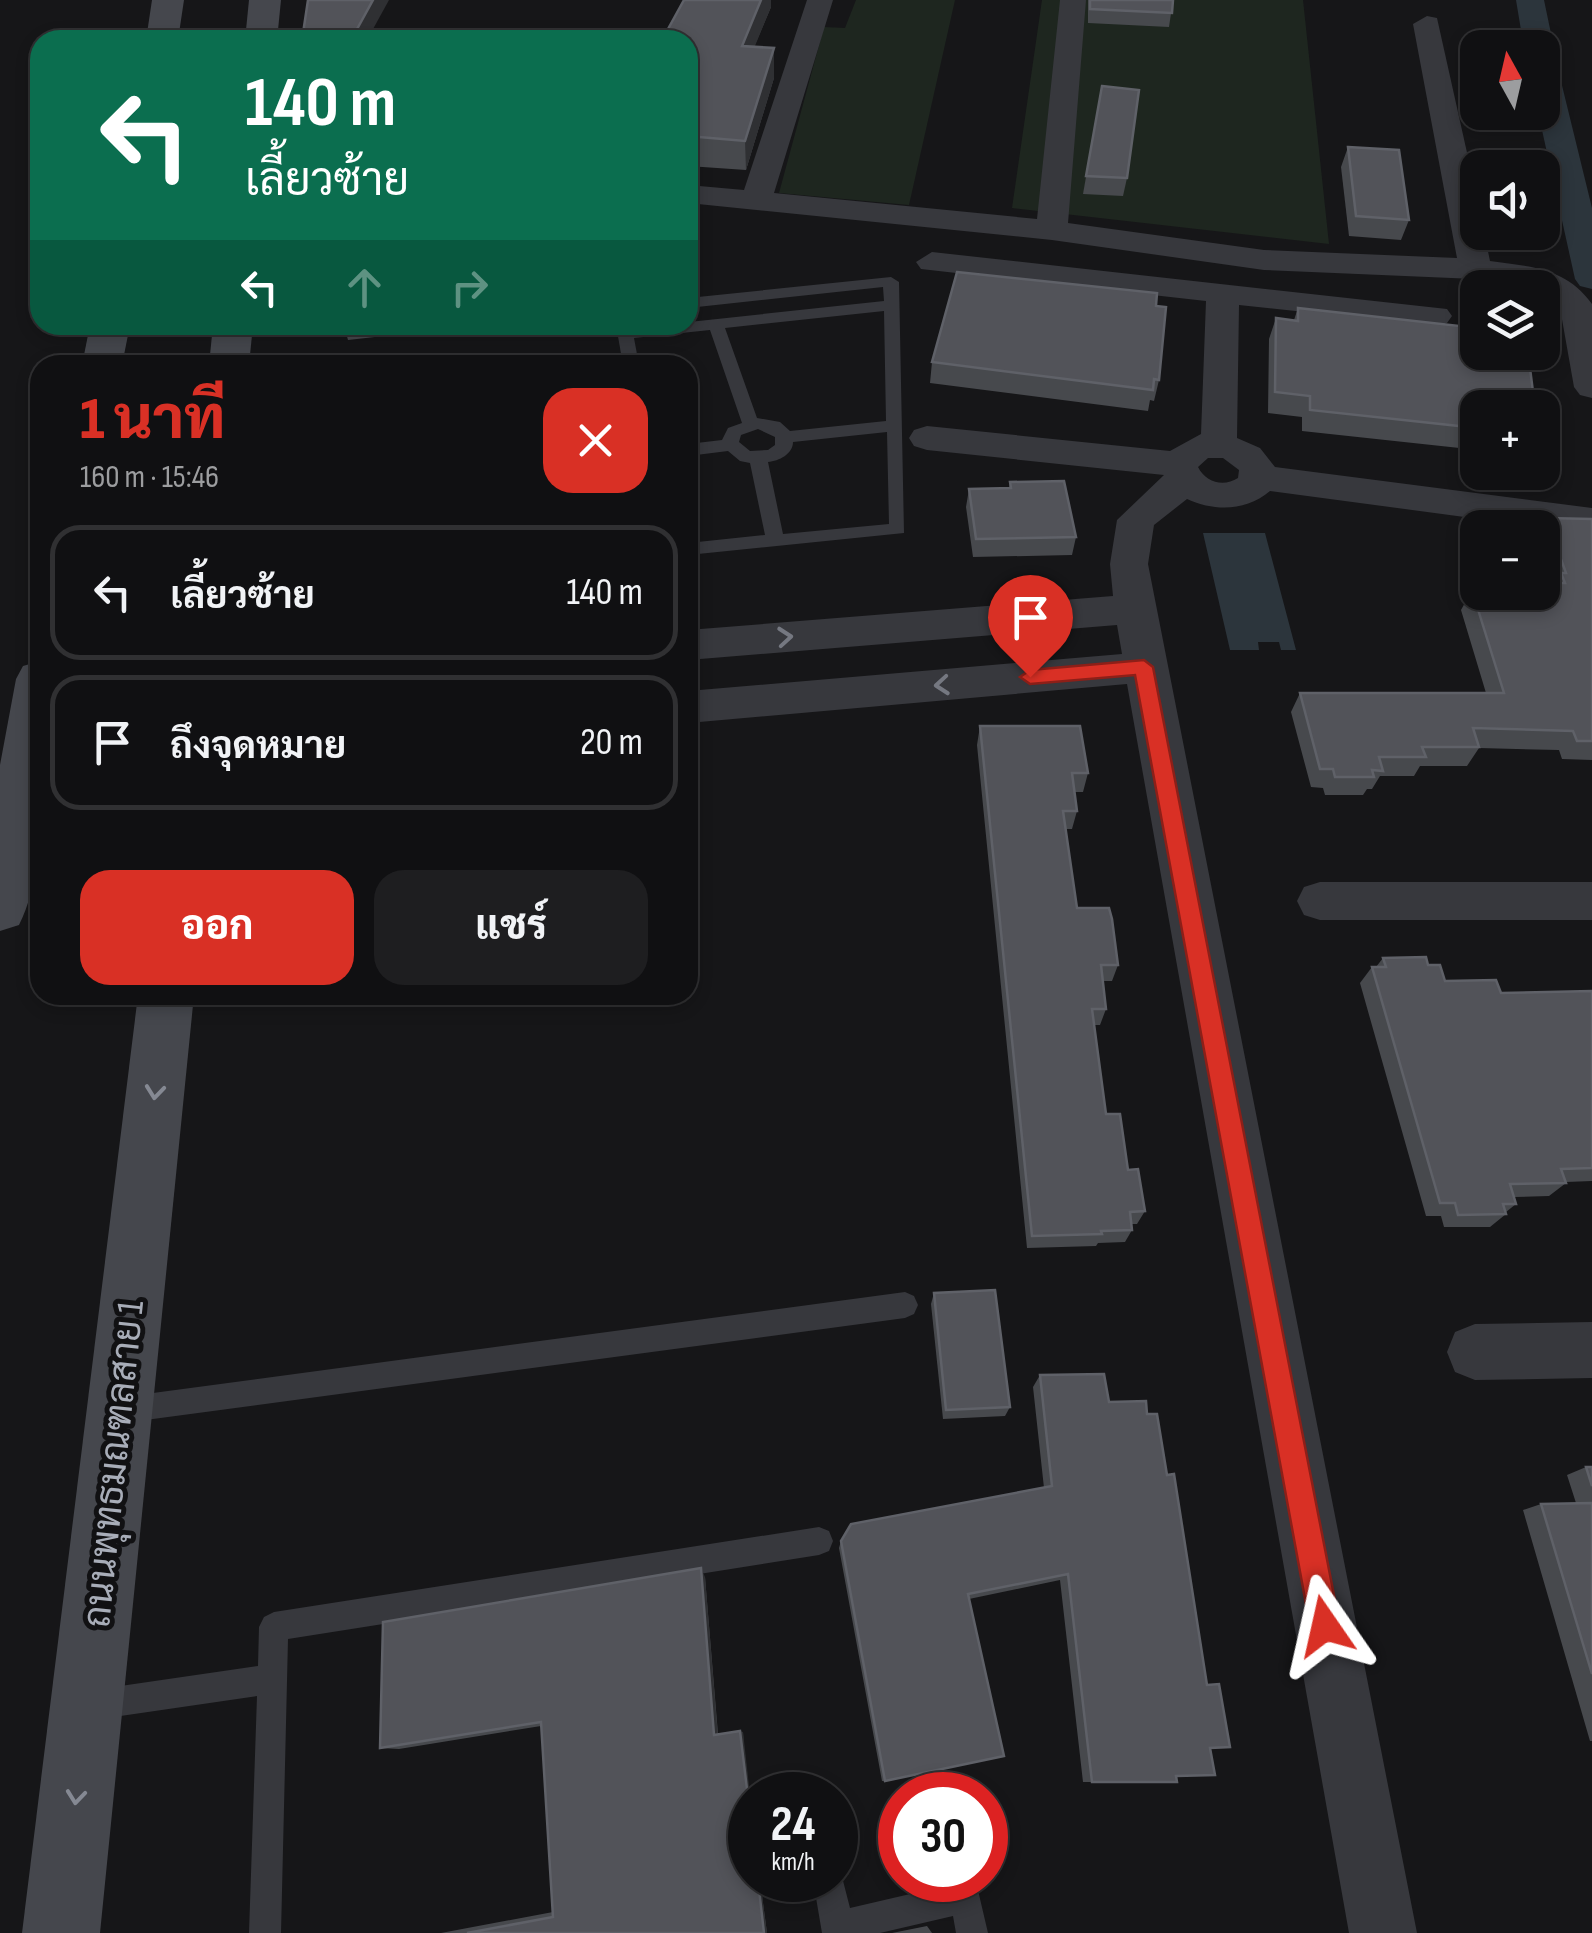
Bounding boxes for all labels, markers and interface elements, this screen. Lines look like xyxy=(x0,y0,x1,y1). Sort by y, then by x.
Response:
north arrow xyxy=(1460,30,1560,130)
map controls xyxy=(1460,30,1560,610)
text: 140 m xyxy=(245,62,396,146)
icon: left xyxy=(80,70,210,200)
button: sound xyxy=(1460,150,1560,250)
text: เลี้ยวซ้าย xyxy=(245,154,409,209)
icon: left xyxy=(232,260,287,315)
icon: ahead xyxy=(337,260,392,315)
icon: right xyxy=(442,260,497,315)
button: layers xyxy=(1460,270,1560,370)
text: 1 นาที xyxy=(80,384,225,456)
button: close xyxy=(543,388,648,493)
button: + xyxy=(1460,390,1560,490)
text: 160 m · 15:46 xyxy=(80,458,219,497)
button: − xyxy=(1460,510,1560,610)
icon: left xyxy=(85,565,140,620)
text: 140 m xyxy=(566,570,643,615)
text: เลี้ยวซ้าย xyxy=(170,574,315,619)
pin xyxy=(988,575,1073,678)
icon: arrive xyxy=(1003,590,1058,645)
one-way arrow xyxy=(777,627,793,649)
one-way arrow xyxy=(933,673,949,695)
icon: arrive xyxy=(85,715,140,770)
text: 20 m xyxy=(580,720,643,765)
text: ถึงจุดหมาย xyxy=(170,724,346,769)
button: ออก xyxy=(80,870,354,985)
button: แชร์ xyxy=(374,870,648,985)
one-way arrow xyxy=(145,1084,166,1100)
street label: ถนนพุทธมณฑลสาย 1 xyxy=(75,1298,155,1630)
position arrow xyxy=(1273,1574,1377,1678)
speed limit sign: 30 xyxy=(878,1772,1008,1902)
one-way arrow xyxy=(66,1790,87,1806)
text: 24 xyxy=(771,1795,815,1855)
text: km/h xyxy=(771,1847,815,1878)

